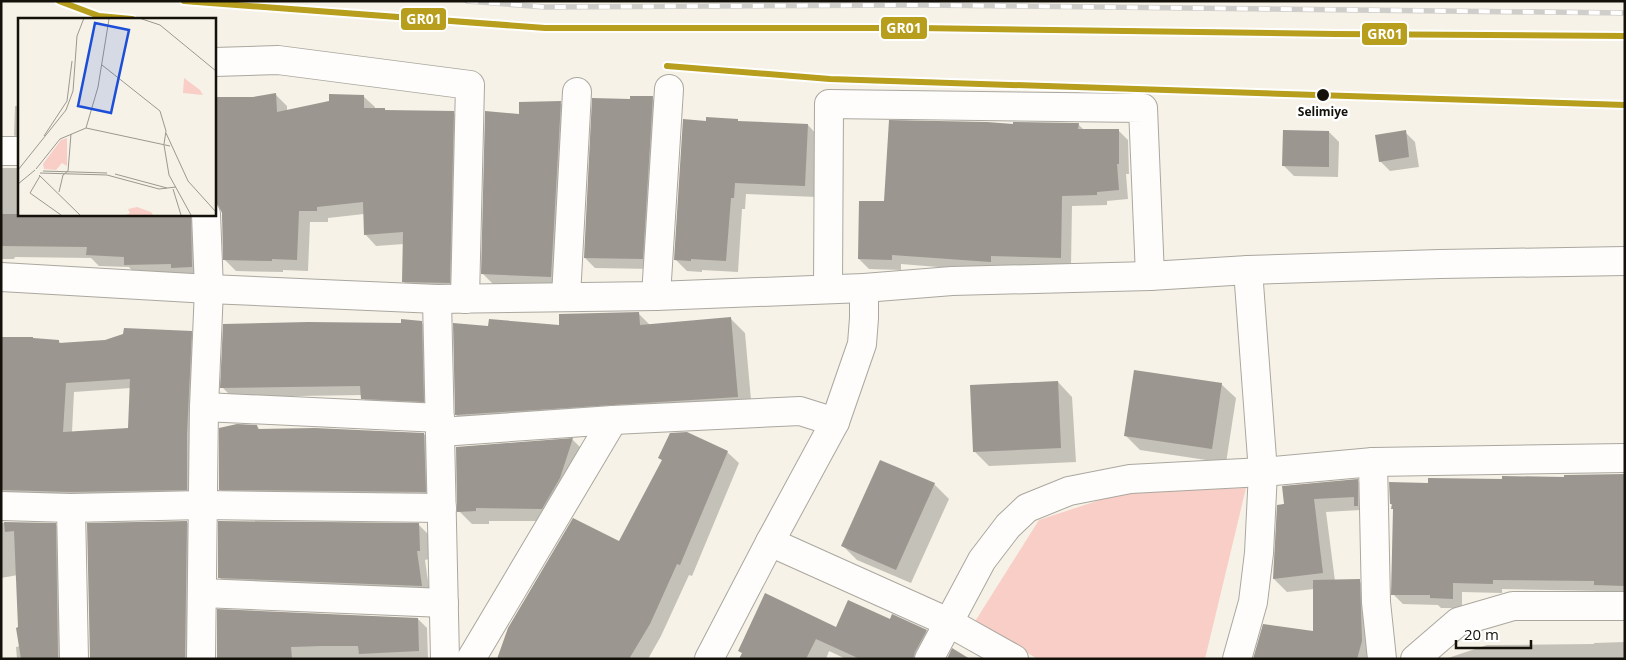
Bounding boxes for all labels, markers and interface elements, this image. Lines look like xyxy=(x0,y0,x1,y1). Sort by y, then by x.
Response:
line badge: GR01 xyxy=(400,7,447,31)
text: GR01 xyxy=(406,9,442,28)
line badge: GR01 xyxy=(880,16,928,40)
inset map xyxy=(18,18,215,215)
text: GR01 xyxy=(886,18,922,37)
line badge: GR01 xyxy=(1361,22,1408,46)
text: GR01 xyxy=(1367,24,1403,43)
marker: Selimiye xyxy=(1315,87,1331,103)
place label: Selimiye xyxy=(1298,103,1348,120)
scale bar xyxy=(1456,618,1531,650)
text: 20 m xyxy=(1464,624,1499,644)

